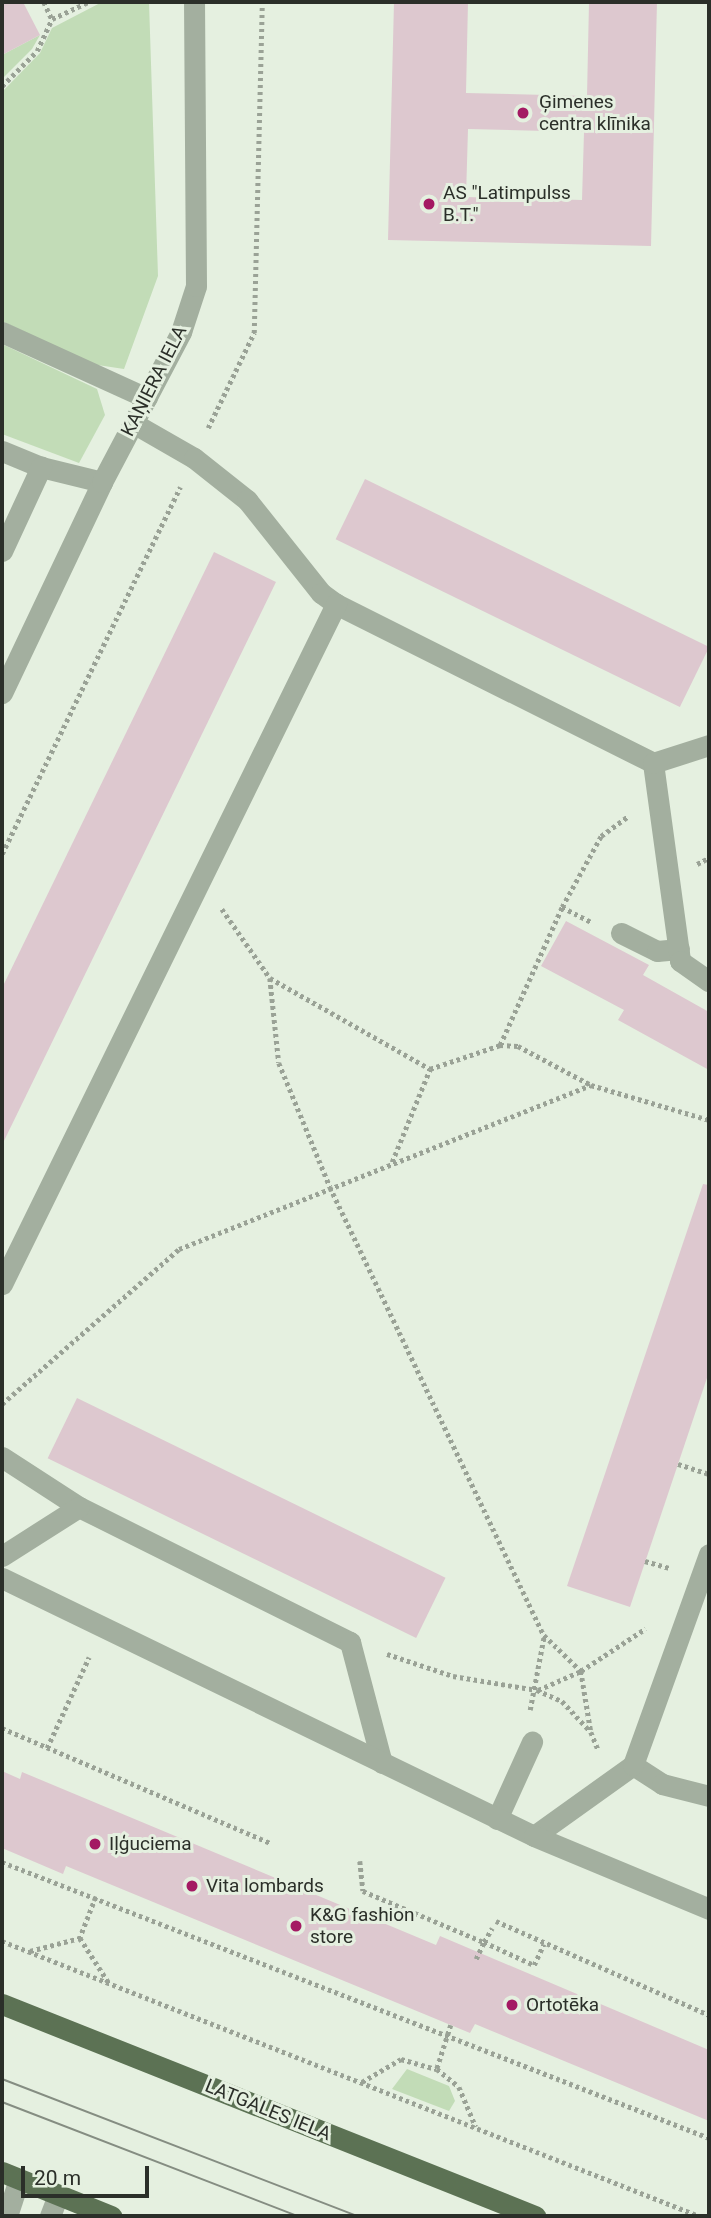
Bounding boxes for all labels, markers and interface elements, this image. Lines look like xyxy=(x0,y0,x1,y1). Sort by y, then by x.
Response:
place label: Ģimenes centra klīnika xyxy=(539,91,651,135)
marker: Ģimenes centra klīnika xyxy=(513,103,533,123)
place label: AS "Latimpulss B.T." xyxy=(443,182,571,226)
marker: AS "Latimpulss B.T." xyxy=(421,196,437,212)
street label: KAŅIERA IELA xyxy=(116,322,192,440)
place label: Iļģuciema xyxy=(109,1833,192,1855)
marker: Iļģuciema xyxy=(87,1836,103,1852)
place label: Vita lombards xyxy=(206,1875,324,1897)
marker: Vita lombards xyxy=(184,1878,200,1894)
place label: K&G fashion store xyxy=(310,1904,415,1948)
marker: K&G fashion store xyxy=(288,1918,304,1934)
place label: Ortotēka xyxy=(526,1994,599,2016)
marker: Ortotēka xyxy=(504,1997,520,2013)
street label: LATGALES IELA xyxy=(202,2074,334,2146)
scale bar xyxy=(24,2152,152,2196)
text: 20 m xyxy=(34,2166,81,2190)

